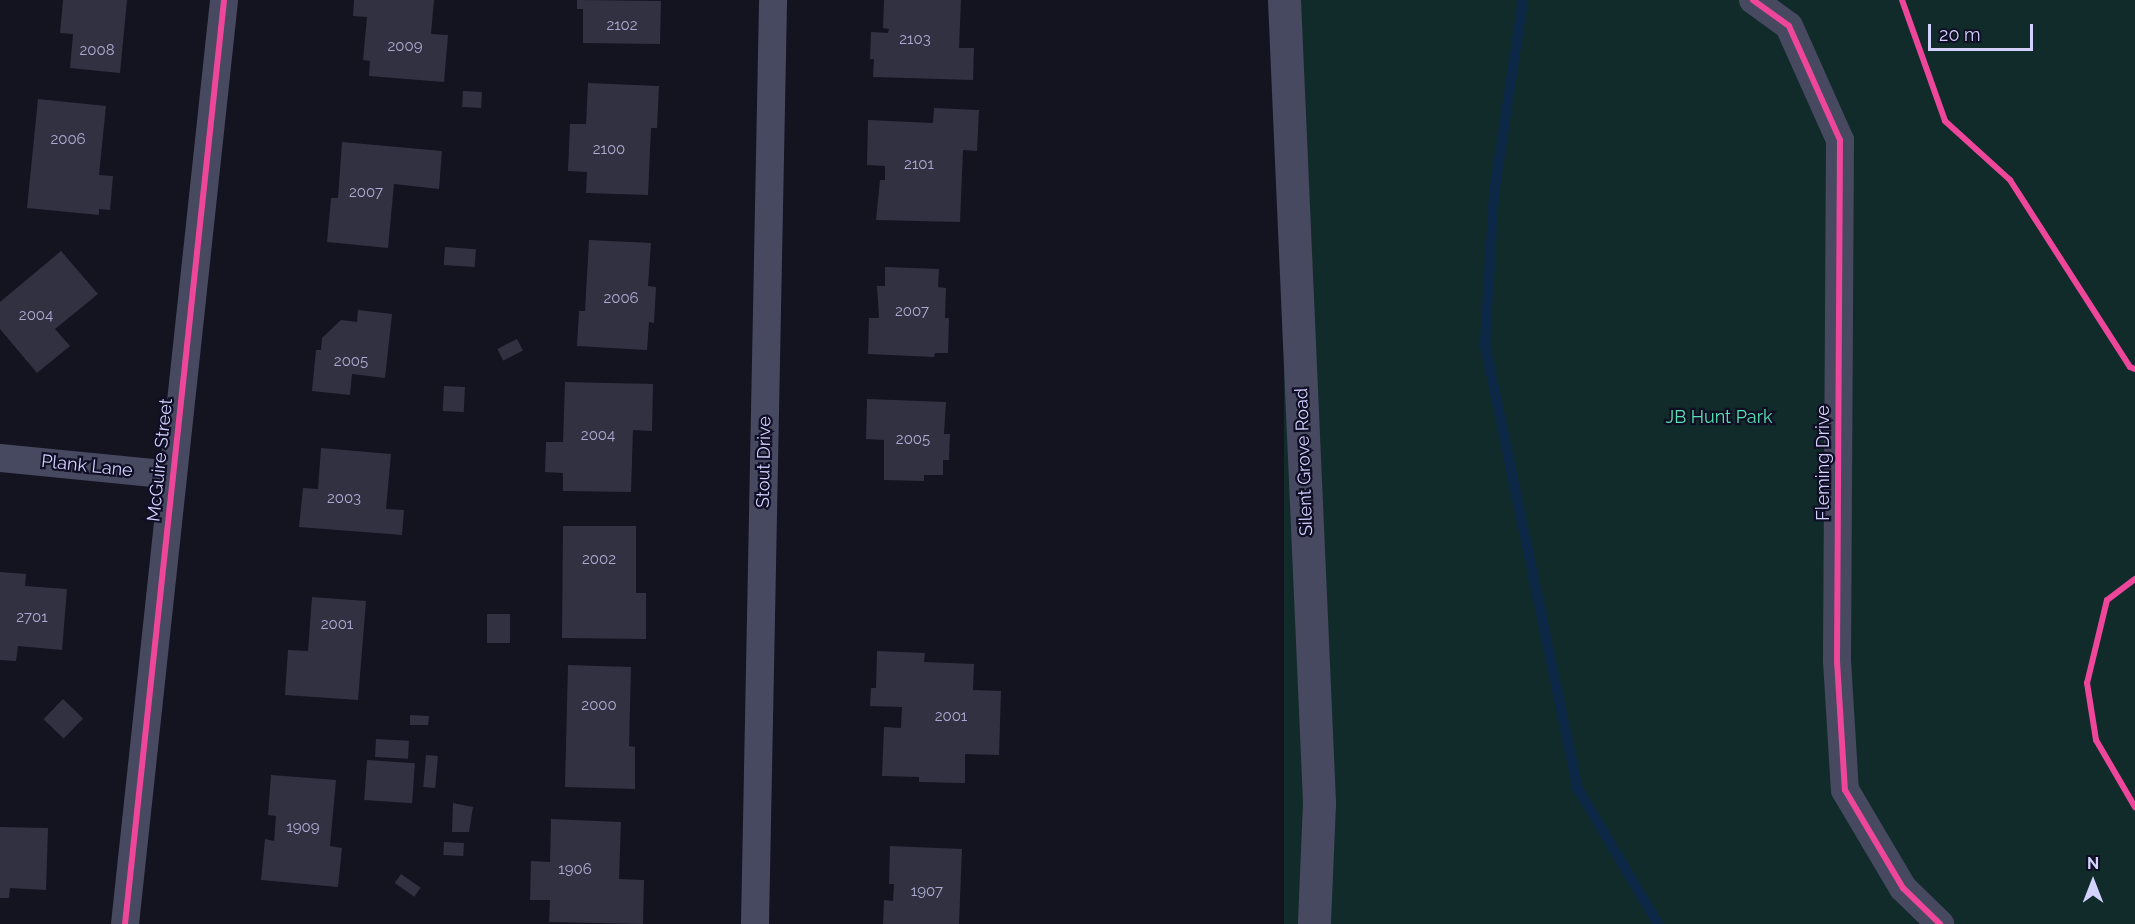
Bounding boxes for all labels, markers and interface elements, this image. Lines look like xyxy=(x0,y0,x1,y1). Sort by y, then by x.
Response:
scale bar xyxy=(1931,12,2036,50)
house number: 2102 xyxy=(606,17,638,35)
text: 20 m xyxy=(1939,24,1981,45)
house number: 2103 xyxy=(899,31,931,49)
house number: 2009 xyxy=(388,38,422,56)
house number: 2008 xyxy=(79,42,115,60)
house number: 2006 xyxy=(50,131,86,149)
house number: 2100 xyxy=(593,141,625,159)
house number: 2101 xyxy=(904,156,934,174)
house number: 2007 xyxy=(349,184,383,202)
house number: 2006 xyxy=(603,290,639,308)
house number: 2007 xyxy=(895,303,929,321)
house number: 2004 xyxy=(19,307,53,325)
house number: 2005 xyxy=(334,353,368,371)
street label: Silent Grove Road xyxy=(1291,388,1317,536)
street label: McGuire Street xyxy=(143,397,177,523)
street label: Fleming Drive xyxy=(1812,405,1834,521)
park label: JB Hunt Park xyxy=(1666,406,1772,428)
street label: Stout Drive xyxy=(752,416,776,508)
house number: 2004 xyxy=(581,427,615,445)
house number: 2005 xyxy=(896,431,930,449)
street label: Plank Lane xyxy=(40,450,134,482)
house number: 2003 xyxy=(327,490,361,508)
house number: 2002 xyxy=(582,551,616,569)
house number: 2701 xyxy=(16,609,48,627)
house number: 2001 xyxy=(321,616,353,634)
house number: 2000 xyxy=(581,697,617,715)
house number: 2001 xyxy=(935,708,967,726)
house number: 1909 xyxy=(286,819,320,837)
north arrow xyxy=(2063,852,2123,912)
text: N xyxy=(2087,854,2099,873)
house number: 1906 xyxy=(558,861,592,879)
house number: 1907 xyxy=(911,883,943,901)

